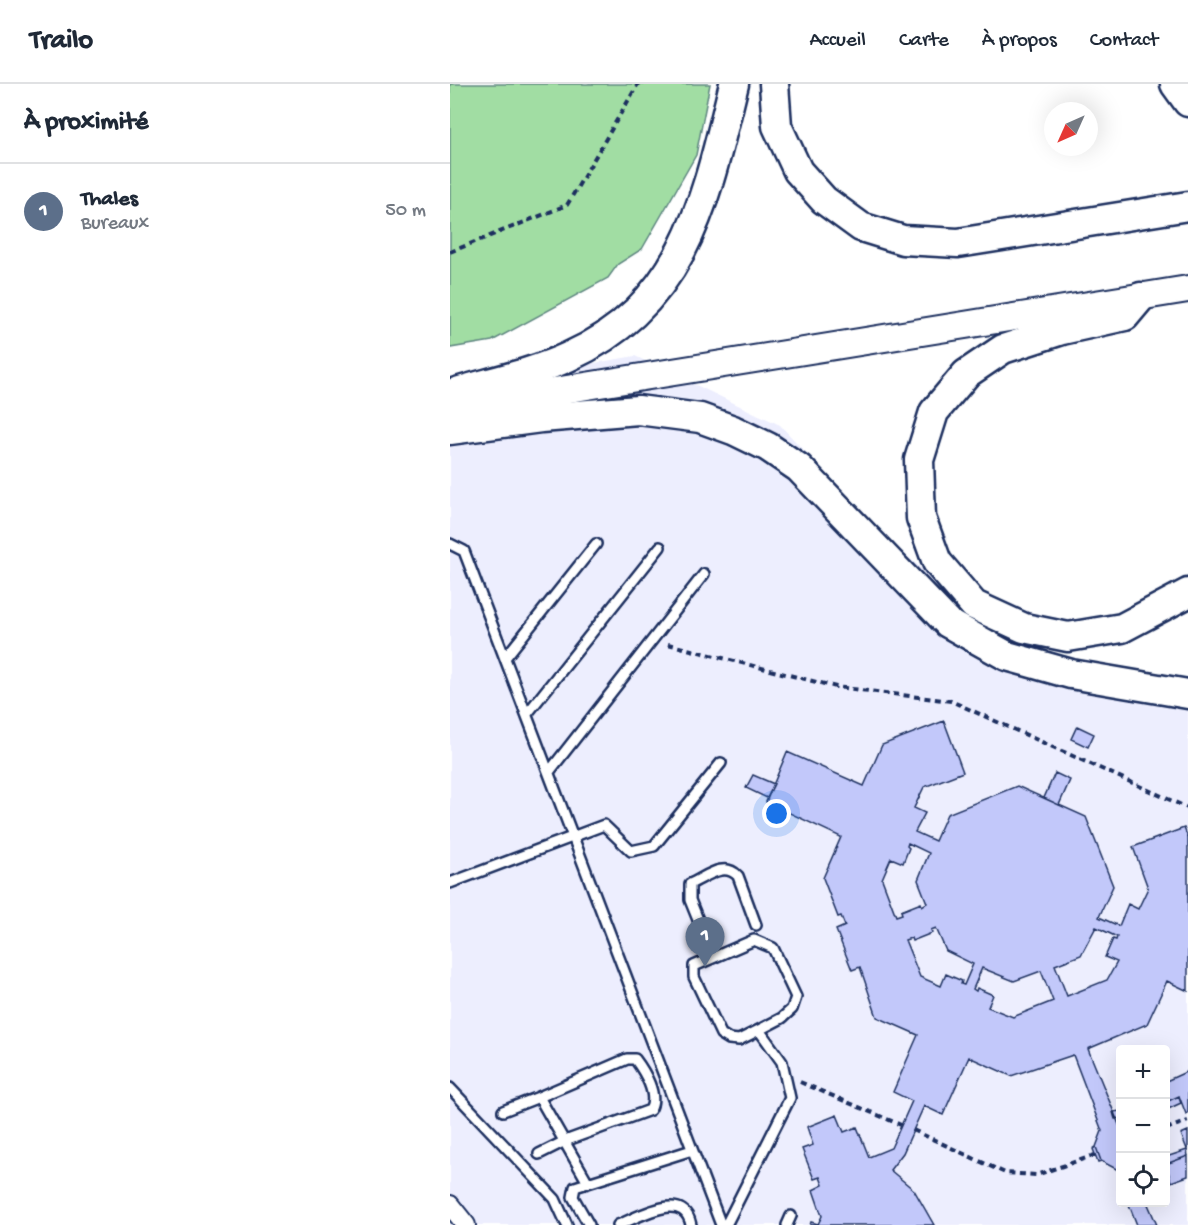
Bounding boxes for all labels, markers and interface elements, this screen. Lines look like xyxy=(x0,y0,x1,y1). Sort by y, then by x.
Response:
text: Trailo xyxy=(30,25,93,58)
text: Accueil xyxy=(809,29,866,54)
text: Carte xyxy=(899,29,949,54)
text: À propos xyxy=(982,29,1057,54)
text: Contact xyxy=(1090,29,1158,54)
north arrow xyxy=(1044,102,1098,156)
text: À proximité xyxy=(24,108,148,139)
text: Thales xyxy=(81,187,138,213)
text: 1 xyxy=(39,200,48,223)
text: 50 m xyxy=(385,200,426,223)
text: Bureaux xyxy=(81,213,149,236)
your location xyxy=(762,799,791,828)
pin: 1 xyxy=(686,918,724,967)
map controls xyxy=(1116,1045,1170,1207)
button: + xyxy=(1116,1045,1170,1099)
button: − xyxy=(1116,1099,1170,1153)
button: locate xyxy=(1116,1153,1170,1207)

